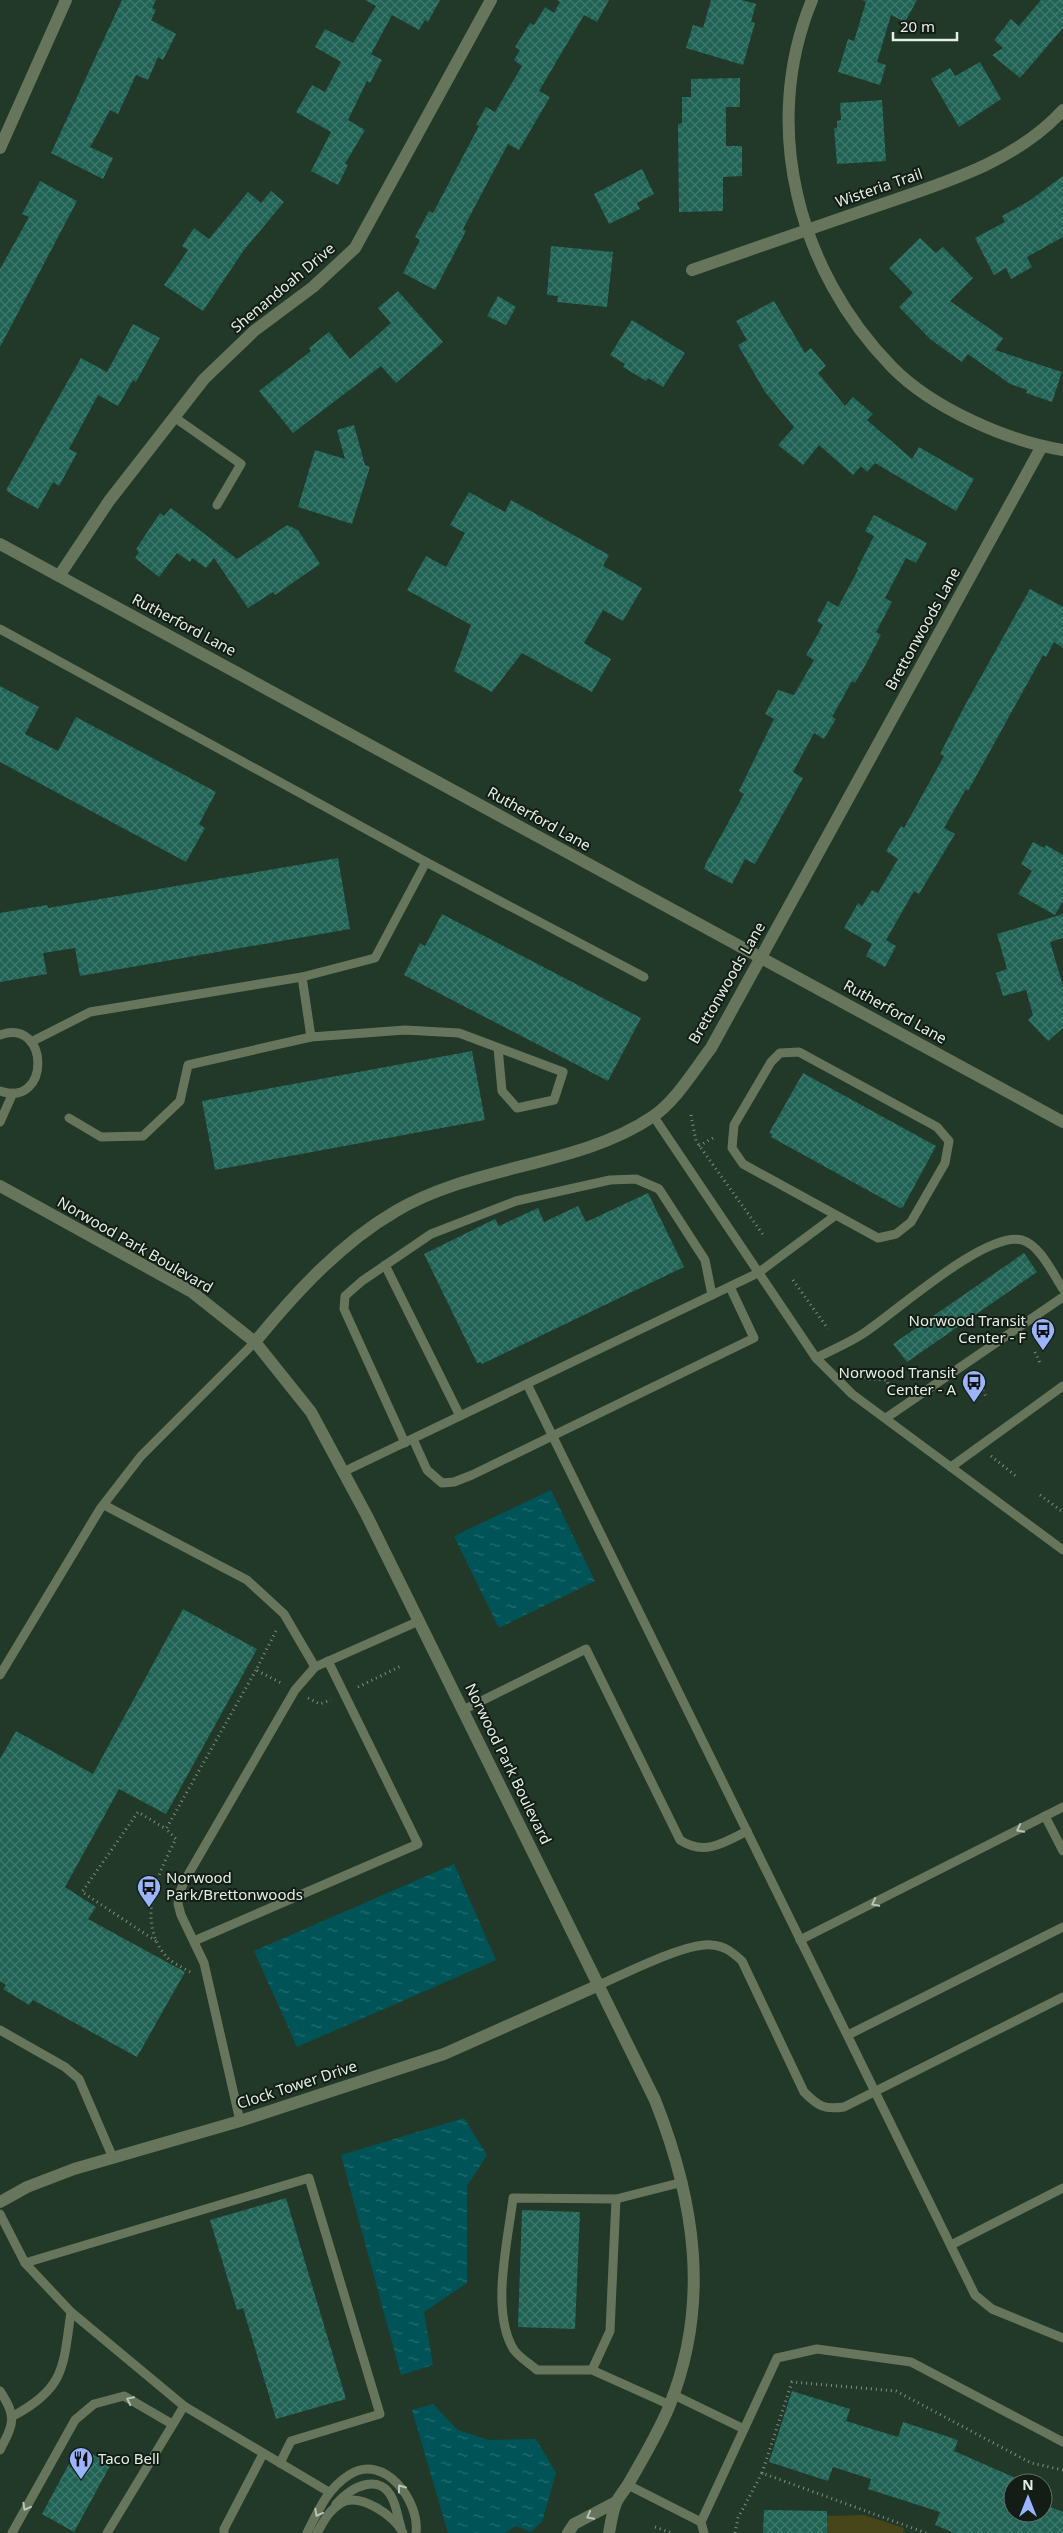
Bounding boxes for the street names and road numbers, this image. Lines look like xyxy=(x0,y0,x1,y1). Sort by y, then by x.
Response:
street label: Wisteria Trail xyxy=(832,163,925,211)
street label: Shenandoah Drive xyxy=(226,238,339,337)
street label: Brettonwoods Lane xyxy=(880,564,964,694)
street label: Rutherford Lane xyxy=(129,588,240,660)
street label: Rutherford Lane xyxy=(484,781,595,855)
street label: Brettonwoods Lane xyxy=(683,918,769,1047)
street label: Rutherford Lane xyxy=(840,974,951,1048)
street label: Norwood Park Boulevard xyxy=(54,1191,217,1297)
street label: Norwood Park Boulevard xyxy=(461,1680,557,1847)
street label: Clock Tower Drive xyxy=(234,2055,359,2113)

